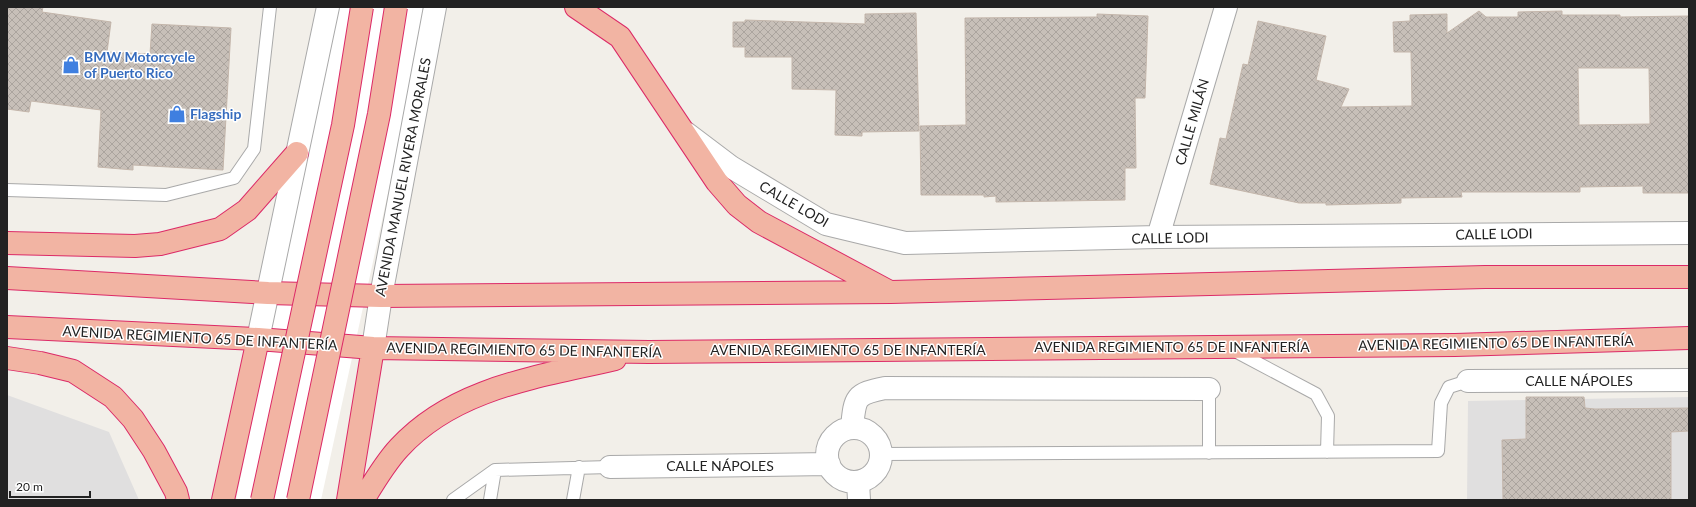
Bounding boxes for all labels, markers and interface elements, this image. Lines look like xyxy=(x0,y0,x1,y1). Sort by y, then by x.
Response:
place label: BMW Motorcycle of Puerto Rico xyxy=(84,48,196,81)
shop icon: BMW Motorcycle of Puerto Rico xyxy=(61,55,81,75)
street label: AVENIDA MANUEL RIVERA MORALES xyxy=(371,56,434,298)
street label: CALLE MILÁN xyxy=(1171,77,1212,167)
shop icon: Flagship xyxy=(167,104,187,124)
place label: Flagship xyxy=(190,105,241,122)
street label: CALLE LODI xyxy=(756,177,832,230)
street label: CALLE LODI xyxy=(1455,224,1533,243)
street label: CALLE LODI xyxy=(1131,228,1209,247)
street label: AVENIDA REGIMIENTO 65 DE INFANTERÍA xyxy=(62,322,339,353)
street label: AVENIDA REGIMIENTO 65 DE INFANTERÍA xyxy=(1358,332,1634,353)
street label: AVENIDA REGIMIENTO 65 DE INFANTERÍA xyxy=(1034,338,1310,355)
street label: AVENIDA REGIMIENTO 65 DE INFANTERÍA xyxy=(386,339,662,360)
street label: AVENIDA REGIMIENTO 65 DE INFANTERÍA xyxy=(710,341,986,358)
street label: CALLE NÁPOLES xyxy=(1525,372,1633,389)
street label: CALLE NÁPOLES xyxy=(666,457,774,474)
scale bar xyxy=(10,473,90,499)
text: 20 m xyxy=(16,479,43,494)

